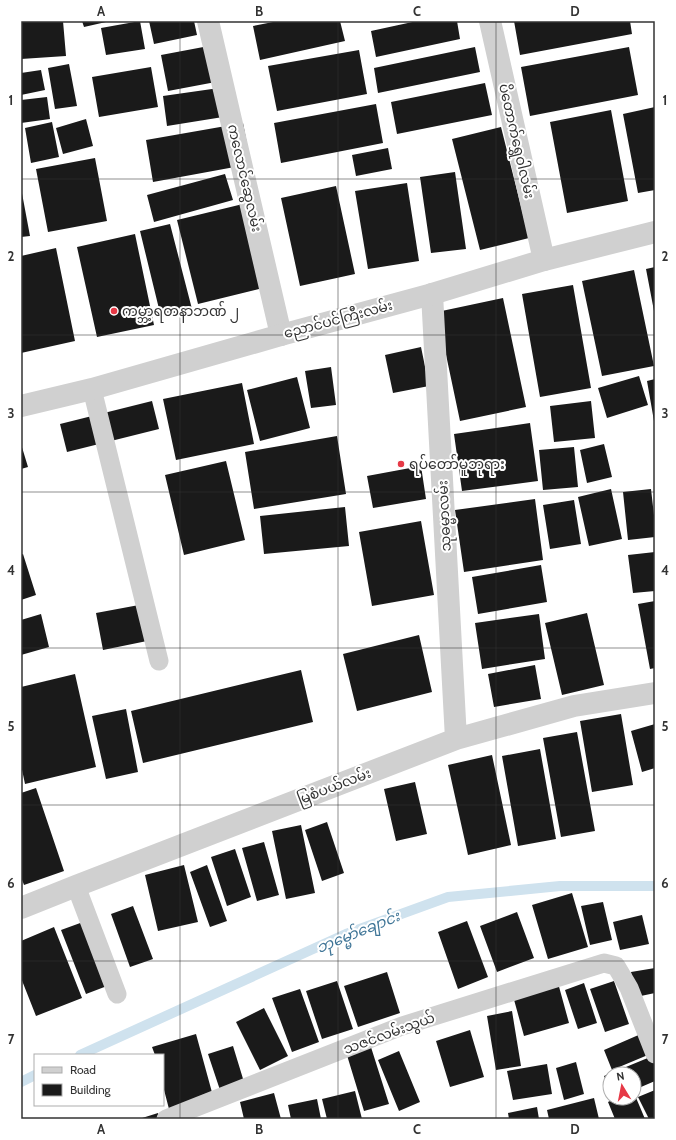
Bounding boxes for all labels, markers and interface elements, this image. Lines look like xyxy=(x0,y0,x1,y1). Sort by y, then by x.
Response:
text: A xyxy=(97,3,106,19)
text: B xyxy=(255,3,263,19)
text: C xyxy=(413,3,421,19)
text: D xyxy=(570,3,580,19)
street label: ပိတောက်ရွှေဝါလမ်း xyxy=(492,81,540,201)
text: 1 xyxy=(9,92,13,108)
text: 1 xyxy=(663,92,667,108)
street label: ကလောင်ဆွေလမ်း xyxy=(222,122,267,234)
text: 2 xyxy=(8,248,15,264)
text: 2 xyxy=(662,248,669,264)
street label: ညောင်ပင်ကြီးလမ်း xyxy=(281,295,395,345)
place label: ကမ္ဘာ့ရတနာဘဏ် ၂ xyxy=(122,301,239,323)
marker: ကမ္ဘာ့ရတနာဘဏ် ၂ xyxy=(109,306,119,316)
text: 3 xyxy=(7,405,15,421)
text: 3 xyxy=(661,405,669,421)
place label: ရပ်တော်မူဘုရား xyxy=(409,454,505,476)
marker: ရပ်တော်မူဘုရား xyxy=(396,459,406,469)
street label: သုဓမ္မာလမ်း xyxy=(432,480,458,552)
text: 4 xyxy=(7,562,15,578)
text: 4 xyxy=(661,562,669,578)
text: 5 xyxy=(8,718,15,734)
text: 5 xyxy=(662,718,669,734)
street label: မြစံပယ်လမ်း xyxy=(294,763,374,811)
text: 6 xyxy=(7,875,15,891)
text: 6 xyxy=(661,875,669,891)
water label: ဘုမ္မော်ချောင်း xyxy=(313,905,405,961)
street label: သဇင်လမ်းသွယ် xyxy=(340,1007,438,1060)
text: 7 xyxy=(8,1031,15,1047)
text: 7 xyxy=(662,1031,669,1047)
legend xyxy=(34,1054,164,1106)
text: Road xyxy=(70,1062,96,1077)
north arrow xyxy=(602,1066,642,1106)
text: N xyxy=(615,1069,625,1084)
text: Building xyxy=(70,1082,112,1097)
text: A xyxy=(97,1121,106,1137)
text: B xyxy=(255,1121,263,1137)
text: C xyxy=(413,1121,421,1137)
text: D xyxy=(570,1121,580,1137)

